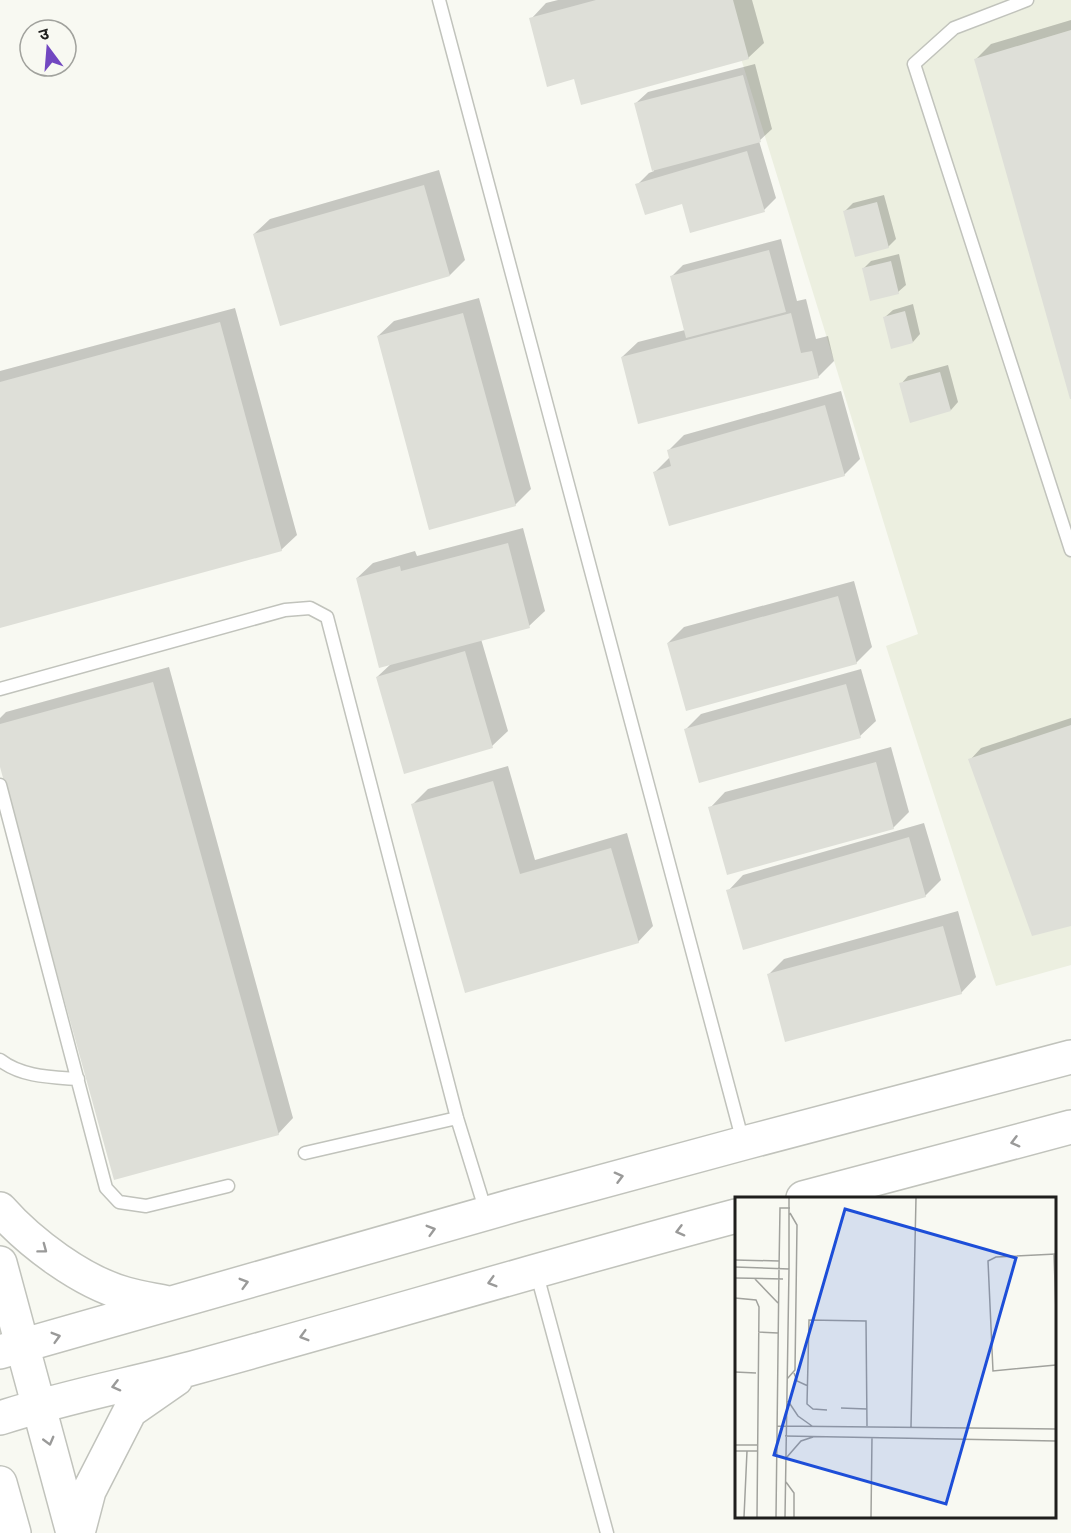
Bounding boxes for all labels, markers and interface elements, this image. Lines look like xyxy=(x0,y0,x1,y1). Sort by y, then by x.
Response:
north arrow xyxy=(18,18,78,78)
text: उ xyxy=(37,23,52,46)
one-way arrow xyxy=(1010,1135,1020,1148)
one-way arrow xyxy=(613,1172,624,1184)
inset map xyxy=(735,1197,1056,1518)
one-way arrow xyxy=(426,1224,436,1237)
one-way arrow xyxy=(675,1224,686,1236)
one-way arrow xyxy=(37,1241,48,1252)
one-way arrow xyxy=(487,1275,498,1287)
one-way arrow xyxy=(238,1278,249,1290)
one-way arrow xyxy=(299,1329,310,1341)
one-way arrow xyxy=(51,1332,61,1344)
one-way arrow xyxy=(111,1379,121,1392)
one-way arrow xyxy=(42,1435,54,1445)

